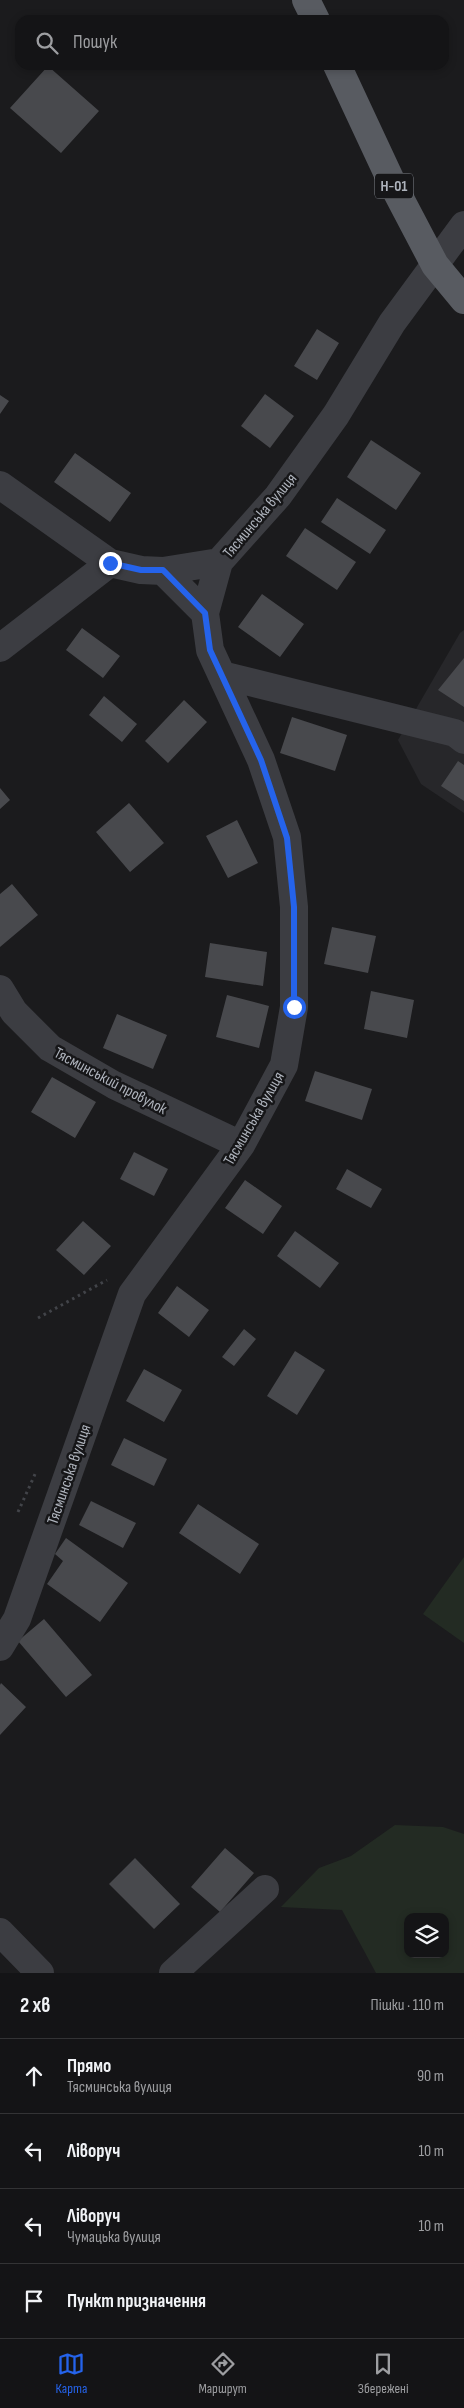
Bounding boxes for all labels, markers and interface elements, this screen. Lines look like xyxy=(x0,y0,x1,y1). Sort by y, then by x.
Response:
search box xyxy=(15,15,449,70)
icon: search xyxy=(33,29,61,57)
text: Пошук xyxy=(73,31,117,54)
road number: Н-01 xyxy=(375,174,413,198)
street label: Тясминська вулиця xyxy=(219,470,301,562)
route end xyxy=(99,552,122,575)
route start xyxy=(283,996,306,1019)
street label: Тясминський провулок xyxy=(51,1044,171,1120)
street label: Тясминська вулиця xyxy=(220,1069,289,1169)
street label: Тясминська вулиця xyxy=(43,1422,95,1527)
map controls xyxy=(404,1913,449,1958)
button: layers xyxy=(404,1913,449,1958)
text: 2 хв xyxy=(20,1993,50,2018)
text: Пішки · 110 m xyxy=(371,1996,444,2015)
text: Прямо xyxy=(67,2055,111,2078)
icon: ahead xyxy=(20,2062,48,2090)
text: 90 m xyxy=(417,2067,444,2086)
text: Тясминська вулиця xyxy=(67,2078,172,2097)
icon: left xyxy=(20,2137,48,2165)
text: Ліворуч xyxy=(67,2140,120,2163)
text: 10 m xyxy=(418,2142,444,2161)
text: Ліворуч xyxy=(67,2205,120,2228)
icon: left xyxy=(20,2212,48,2240)
text: 10 m xyxy=(418,2217,444,2236)
text: Чумацька вулиця xyxy=(67,2228,161,2247)
icon: arrive xyxy=(20,2287,48,2315)
text: Пункт призначення xyxy=(67,2290,206,2313)
tab: Карта xyxy=(56,2350,87,2397)
tab: Маршрут xyxy=(198,2350,247,2397)
tab: Збережені xyxy=(358,2350,408,2397)

